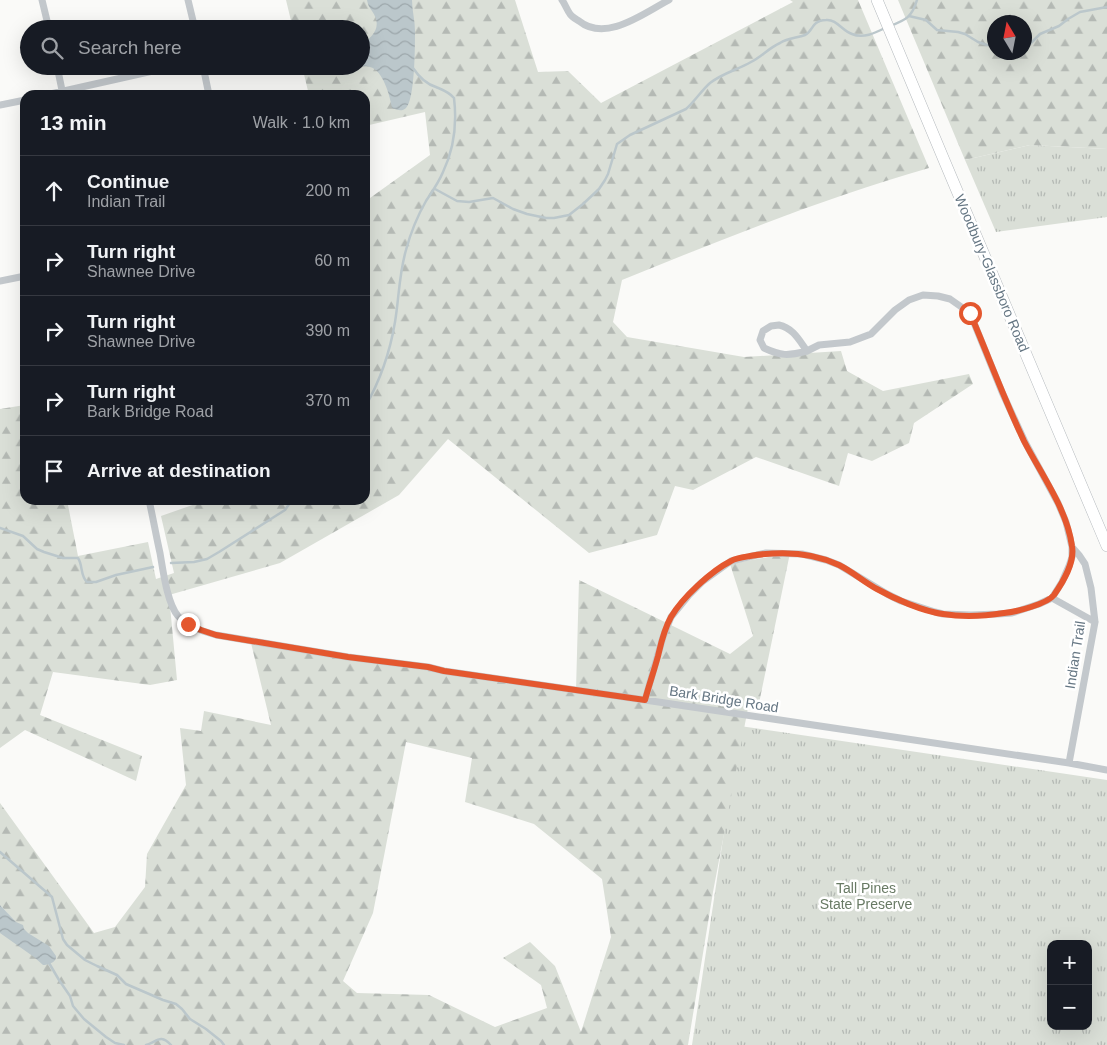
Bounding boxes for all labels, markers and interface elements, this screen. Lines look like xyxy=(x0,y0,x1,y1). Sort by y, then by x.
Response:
north arrow xyxy=(987,15,1032,60)
search box xyxy=(20,20,370,75)
icon: search xyxy=(38,34,66,62)
text: Search here xyxy=(78,37,182,58)
text: 13 min xyxy=(40,111,107,134)
text: Walk · 1.0 km xyxy=(253,114,350,131)
text: Continue xyxy=(87,171,169,192)
icon: ahead xyxy=(40,177,68,205)
text: 200 m xyxy=(306,182,350,199)
street label: Woodbury-Glassboro Road xyxy=(952,192,1032,354)
text: Indian Trail xyxy=(87,193,165,210)
text: Turn right xyxy=(87,241,175,262)
icon: right xyxy=(40,247,68,275)
text: 60 m xyxy=(314,252,350,269)
text: Shawnee Drive xyxy=(87,263,196,280)
route start xyxy=(959,302,982,325)
text: Turn right xyxy=(87,311,175,332)
icon: right xyxy=(40,317,68,345)
text: 390 m xyxy=(306,322,350,339)
text: Shawnee Drive xyxy=(87,333,196,350)
text: Turn right xyxy=(87,381,175,402)
icon: right xyxy=(40,387,68,415)
text: 370 m xyxy=(306,392,350,409)
text: Bark Bridge Road xyxy=(87,403,213,420)
icon: arrive xyxy=(40,457,68,485)
text: Arrive at destination xyxy=(87,460,271,481)
route end xyxy=(177,613,200,636)
street label: Indian Trail xyxy=(1062,620,1088,690)
street label: Bark Bridge Road xyxy=(668,682,780,716)
park label: Tall Pines State Preserve xyxy=(820,880,913,912)
map controls xyxy=(1047,940,1092,1030)
button: + xyxy=(1047,940,1092,985)
button: − xyxy=(1047,985,1092,1030)

